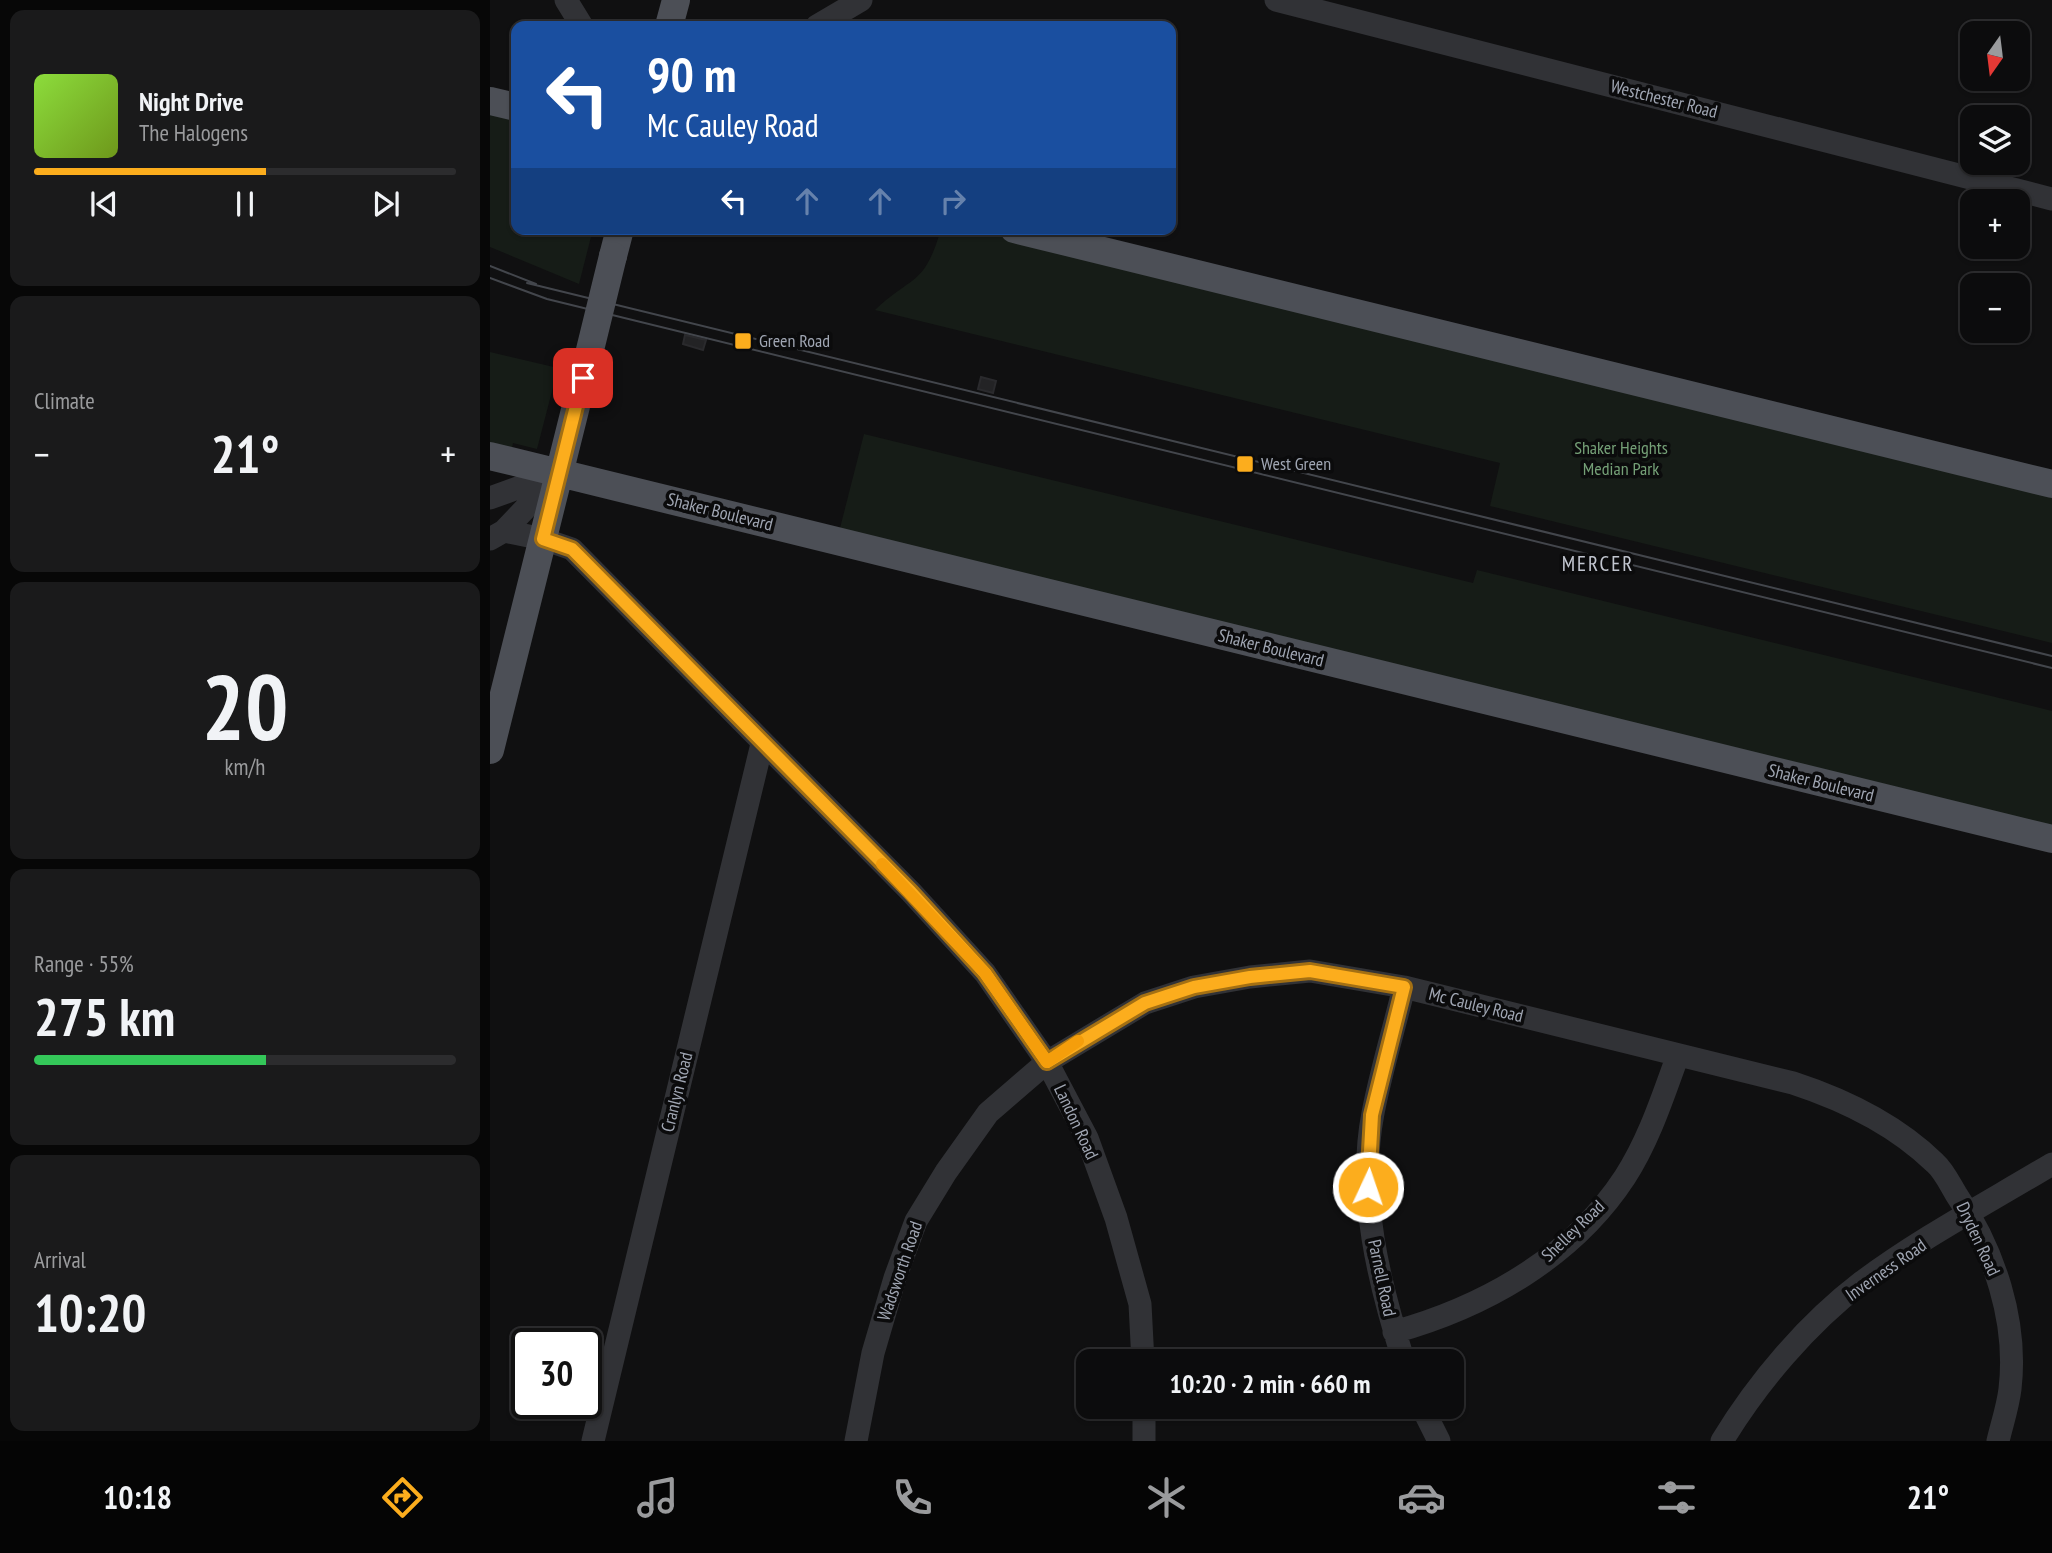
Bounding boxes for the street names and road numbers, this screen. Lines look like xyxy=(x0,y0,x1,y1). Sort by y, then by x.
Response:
street label: Westchester Road xyxy=(1608,74,1720,123)
street label: Shaker Boulevard xyxy=(665,487,775,536)
street label: Shaker Boulevard xyxy=(1216,623,1326,672)
street label: Shaker Boulevard xyxy=(1766,758,1876,807)
street label: Mc Cauley Road xyxy=(1427,982,1526,1027)
street label: Cranlyn Road xyxy=(656,1050,698,1134)
street label: Landon Road xyxy=(1049,1081,1104,1163)
street label: Shelley Road xyxy=(1536,1195,1609,1266)
street label: Dryden Road xyxy=(1951,1198,2006,1279)
street label: Wadsworth Road xyxy=(872,1218,927,1324)
street label: Inverness Road xyxy=(1841,1233,1931,1306)
street label: Parnell Road xyxy=(1363,1237,1402,1318)

